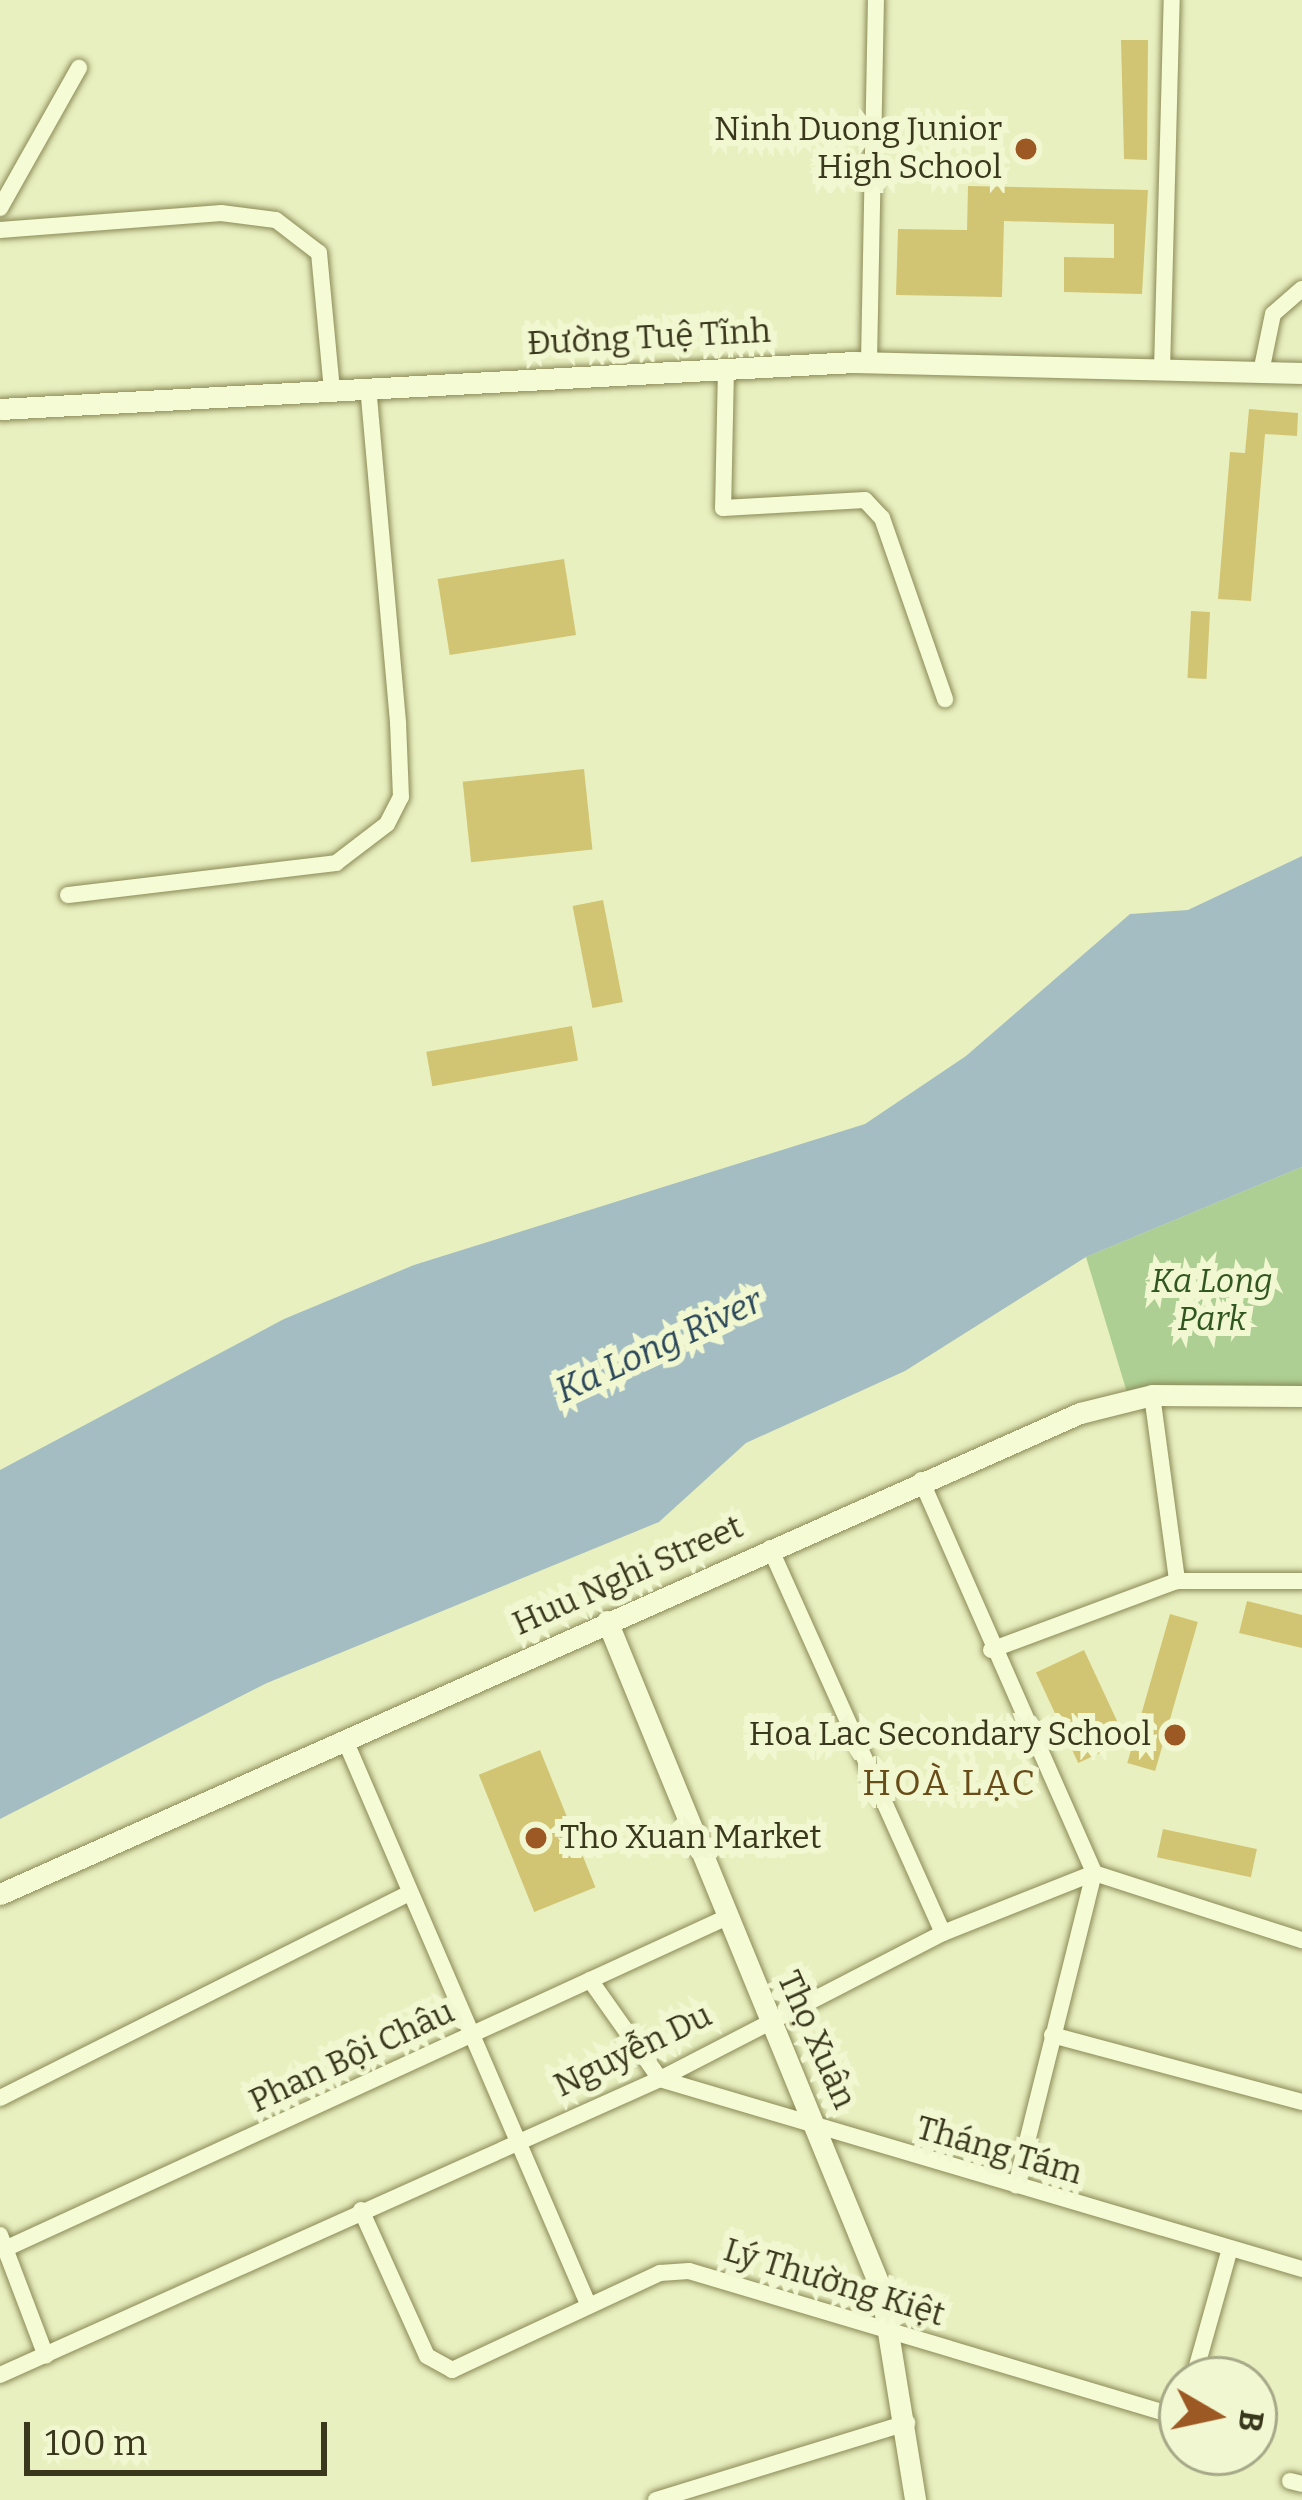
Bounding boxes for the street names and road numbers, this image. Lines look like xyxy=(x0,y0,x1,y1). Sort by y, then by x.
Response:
street label: Đường Tuệ Tĩnh xyxy=(526,312,772,364)
street label: Huu Nghi Street xyxy=(507,1508,749,1644)
street label: Thọ Xuân xyxy=(768,1965,864,2115)
street label: Phan Bội Châu xyxy=(243,1992,461,2122)
street label: Nguyễn Du xyxy=(548,1996,718,2106)
street label: Tháng Tám xyxy=(912,2108,1086,2194)
street label: Lý Thường Kiệt xyxy=(719,2231,949,2335)

